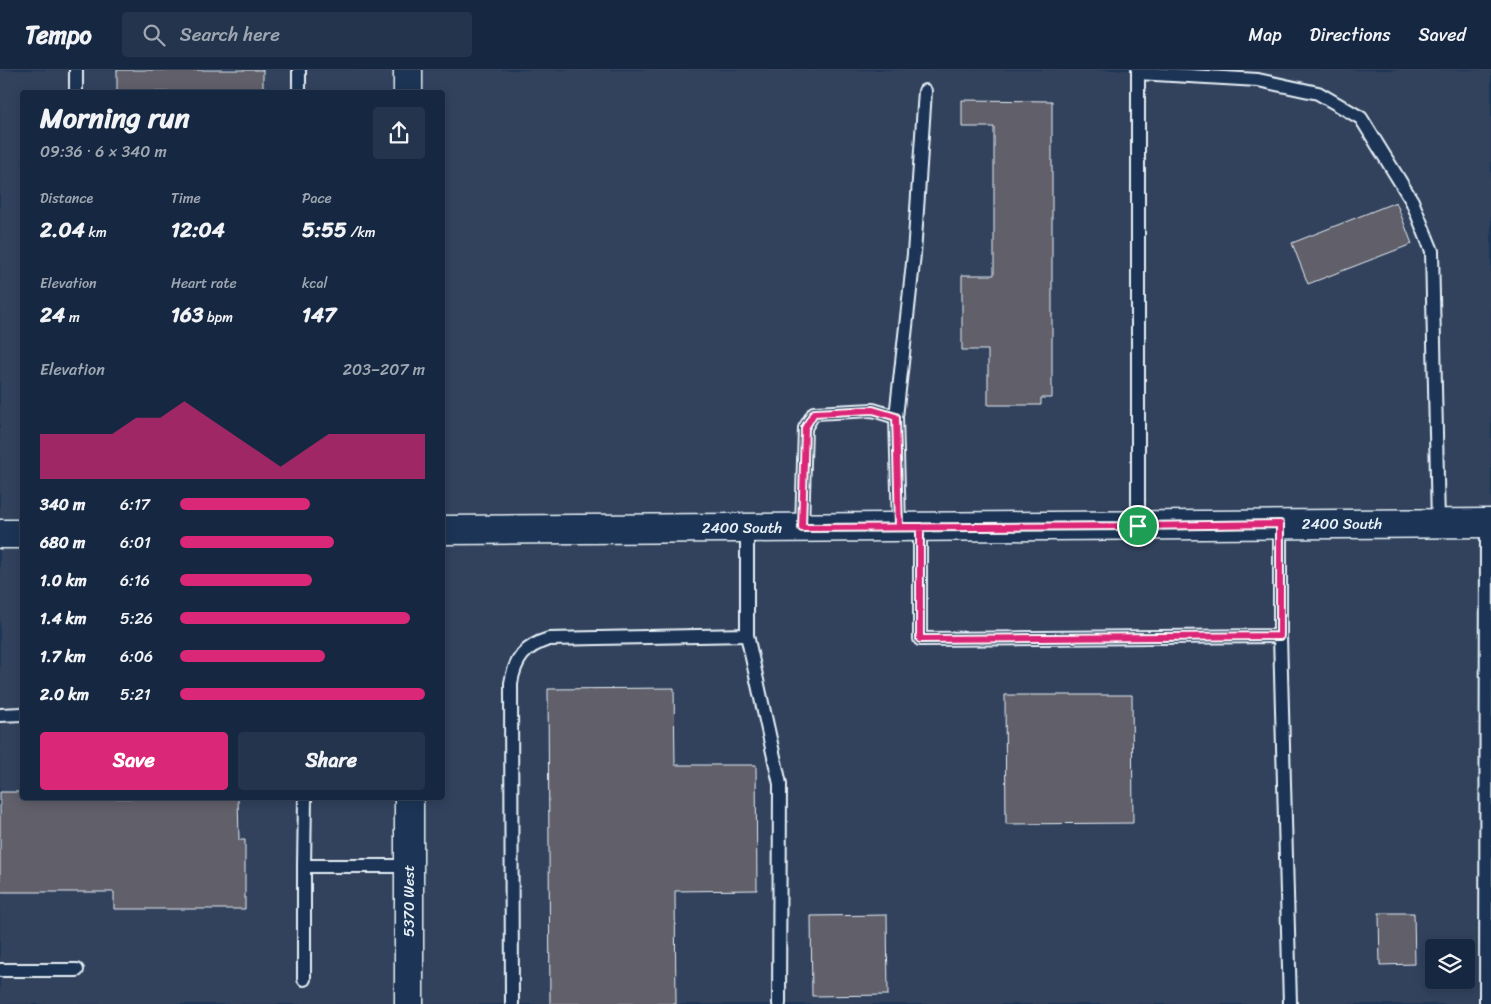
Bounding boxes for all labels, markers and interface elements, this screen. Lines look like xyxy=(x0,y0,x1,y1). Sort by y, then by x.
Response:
search box xyxy=(122,12,472,57)
text: Tempo xyxy=(25,14,92,56)
text: Search here xyxy=(180,18,280,51)
text: Map xyxy=(1249,19,1282,51)
text: Directions xyxy=(1310,19,1391,51)
text: Saved xyxy=(1419,19,1466,51)
icon: search xyxy=(140,21,168,49)
text: Morning run xyxy=(40,93,190,142)
button: share xyxy=(373,107,425,159)
text: 09:36 · 6 × 340 m xyxy=(40,137,167,166)
text: Distance xyxy=(40,186,93,211)
text: Time xyxy=(171,186,201,211)
text: Pace xyxy=(302,186,332,211)
text: 2.04 xyxy=(40,211,85,249)
text: 12:04 xyxy=(171,211,225,249)
text: 5:55 xyxy=(302,211,347,249)
text: km xyxy=(85,220,107,245)
text: /km xyxy=(347,220,376,245)
text: Elevation xyxy=(40,271,97,296)
text: Heart rate xyxy=(171,271,237,296)
text: kcal xyxy=(302,271,327,296)
text: 24 xyxy=(40,296,65,334)
text: 163 xyxy=(171,296,203,334)
text: 147 xyxy=(302,296,336,334)
text: m xyxy=(65,305,80,330)
text: bpm xyxy=(203,305,233,330)
text: Elevation xyxy=(40,355,105,384)
text: 203–207 m xyxy=(343,355,425,384)
text: 340 m xyxy=(40,490,85,519)
text: 6:17 xyxy=(120,490,150,519)
pin xyxy=(1117,505,1159,547)
street label: 2400 South xyxy=(1302,511,1382,537)
icon: arrive xyxy=(1124,512,1152,540)
street label: 2400 South xyxy=(702,515,782,541)
text: 680 m xyxy=(40,528,85,557)
text: 6:01 xyxy=(120,528,151,557)
text: 1.0 km xyxy=(40,566,87,595)
text: 6:16 xyxy=(120,566,150,595)
text: 1.4 km xyxy=(40,604,87,633)
text: 5:26 xyxy=(120,604,153,633)
text: 1.7 km xyxy=(40,642,86,671)
text: 6:06 xyxy=(120,642,153,671)
text: 2.0 km xyxy=(40,680,89,709)
text: 5:21 xyxy=(120,680,151,709)
button: Save xyxy=(40,732,228,790)
button: Share xyxy=(238,732,425,790)
street label: 5370 West xyxy=(396,865,422,937)
map controls xyxy=(1425,939,1475,989)
button: layers xyxy=(1425,939,1475,989)

